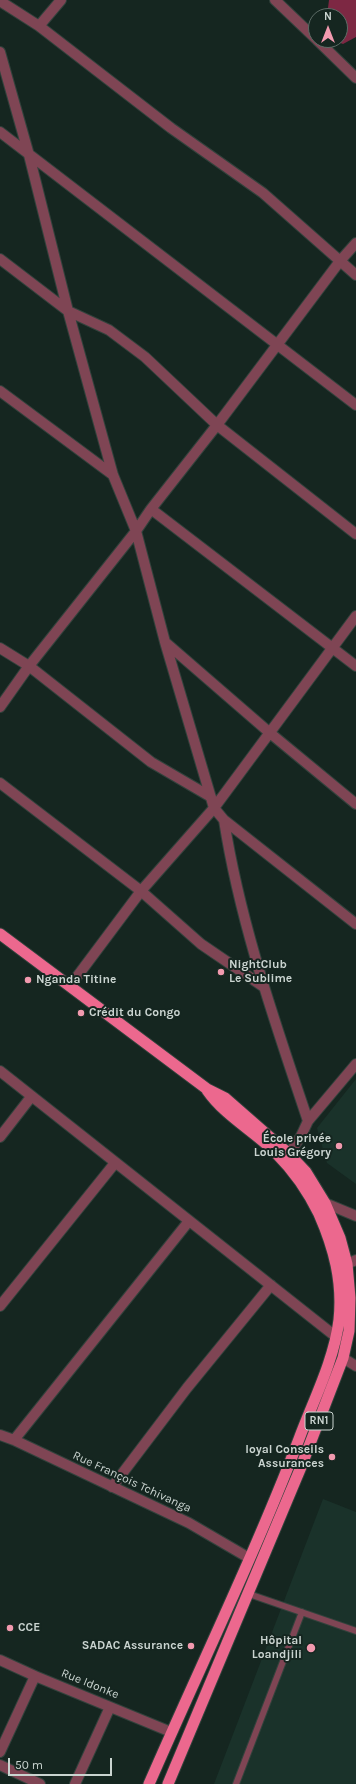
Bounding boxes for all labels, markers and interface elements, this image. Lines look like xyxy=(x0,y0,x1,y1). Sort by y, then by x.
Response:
north arrow xyxy=(308,8,348,48)
text: N xyxy=(324,10,332,23)
place label: NightClub Le Sublime xyxy=(229,958,292,986)
marker: NightClub Le Sublime xyxy=(216,967,226,977)
place label: Nganda Titine xyxy=(36,973,116,987)
marker: Nganda Titine xyxy=(23,975,33,985)
place label: Crédit du Congo xyxy=(89,1006,180,1020)
marker: Crédit du Congo xyxy=(76,1008,86,1018)
place label: École privée Louis Grégory xyxy=(254,1132,331,1160)
marker: École privée Louis Grégory xyxy=(334,1141,344,1151)
road number: RN1 xyxy=(305,1412,333,1430)
place label: loyal Conseils Assurances xyxy=(245,1443,324,1471)
street label: Rue François Tchivanga xyxy=(71,1448,193,1516)
marker: loyal Conseils Assurances xyxy=(327,1452,337,1462)
place label: CCE xyxy=(18,1621,40,1635)
marker: CCE xyxy=(5,1623,15,1633)
place label: Hôpital Loandjili xyxy=(252,1634,302,1662)
place label: SADAC Assurance xyxy=(82,1639,183,1653)
marker: SADAC Assurance xyxy=(186,1641,196,1651)
marker: Hôpital Loandjili xyxy=(305,1642,317,1654)
street label: Rue Idonke xyxy=(59,1666,121,1702)
scale bar xyxy=(10,1750,114,1776)
text: 50 m xyxy=(15,1758,43,1772)

